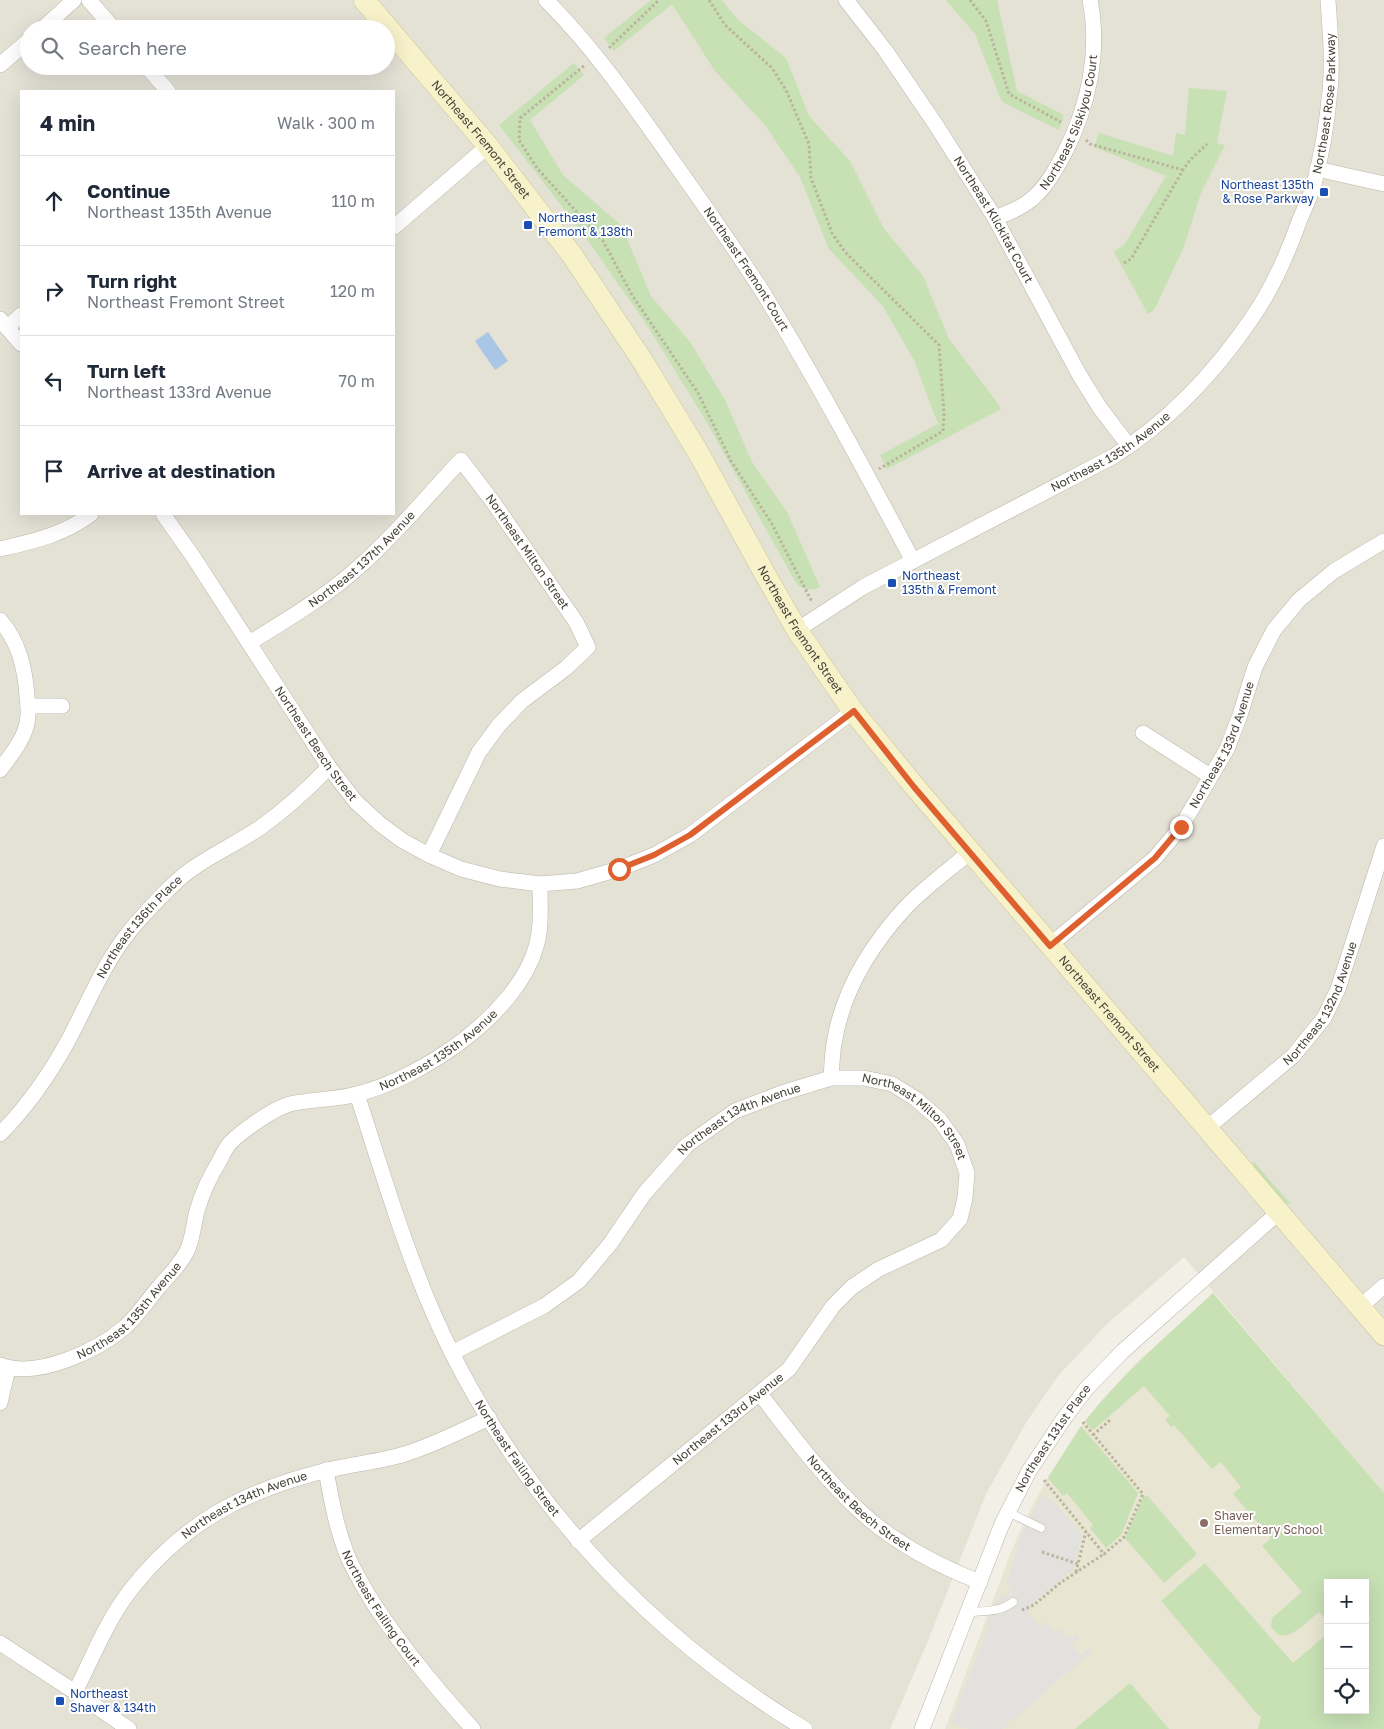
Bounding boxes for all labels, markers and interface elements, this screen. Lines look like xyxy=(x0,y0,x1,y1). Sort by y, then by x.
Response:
search box xyxy=(20,20,395,75)
street label: Northeast Rose Parkway xyxy=(1309,32,1338,175)
icon: search xyxy=(38,34,66,62)
text: Search here xyxy=(78,36,187,59)
street label: Northeast Siskiyou Court xyxy=(1036,54,1100,193)
street label: Northeast Fremont Street xyxy=(428,77,534,202)
text: 4 min xyxy=(40,110,95,136)
text: Walk · 300 m xyxy=(277,113,375,133)
street label: Northeast Klickitat Court xyxy=(951,153,1037,286)
place label: Northeast 135th & Rose Parkway xyxy=(1221,177,1314,206)
text: Continue xyxy=(87,179,170,202)
marker: Northeast 135th & Rose Parkway xyxy=(1318,186,1330,198)
icon: ahead xyxy=(40,187,68,215)
text: 110 m xyxy=(331,191,375,211)
text: Northeast 135th Avenue xyxy=(87,202,272,222)
street label: Northeast Fremont Court xyxy=(701,204,793,334)
place label: Northeast Fremont & 138th xyxy=(538,210,633,239)
marker: Northeast Fremont & 138th xyxy=(522,219,534,231)
text: Turn right xyxy=(87,269,177,292)
icon: right xyxy=(40,277,68,305)
text: 120 m xyxy=(330,281,375,301)
text: Northeast Fremont Street xyxy=(87,292,285,312)
text: Turn left xyxy=(87,359,166,382)
icon: left xyxy=(40,367,68,395)
text: 70 m xyxy=(338,371,375,391)
text: Northeast 133rd Avenue xyxy=(87,382,272,402)
street label: Northeast 135th Avenue xyxy=(1048,408,1173,495)
icon: arrive xyxy=(40,457,68,485)
text: Arrive at destination xyxy=(87,459,275,482)
street label: Northeast Milton Street xyxy=(483,491,573,612)
street label: Northeast 137th Avenue xyxy=(305,507,418,610)
street label: Northeast Fremont Street xyxy=(755,563,847,696)
place label: Northeast 135th & Fremont xyxy=(902,568,997,597)
marker: Northeast 135th & Fremont xyxy=(886,577,898,589)
street label: Northeast 133rd Avenue xyxy=(1186,680,1257,811)
street label: Northeast Beech Street xyxy=(272,683,361,804)
route end xyxy=(1170,816,1193,839)
route start xyxy=(608,858,631,881)
street label: Northeast 136th Place xyxy=(93,872,185,981)
street label: Northeast 132nd Avenue xyxy=(1280,940,1360,1068)
street label: Northeast Fremont Street xyxy=(1056,952,1164,1075)
street label: Northeast 135th Avenue xyxy=(377,1006,500,1093)
street label: Northeast Milton Street xyxy=(861,1070,970,1162)
street label: Northeast 134th Avenue xyxy=(674,1080,802,1158)
street label: Northeast 135th Avenue xyxy=(74,1259,184,1362)
street label: Northeast 133rd Avenue xyxy=(669,1369,786,1468)
street label: Northeast 131st Place xyxy=(1012,1381,1094,1494)
street label: Northeast Failing Street xyxy=(472,1397,563,1519)
street label: Northeast Beech Street xyxy=(804,1452,914,1554)
street label: Northeast 134th Avenue xyxy=(178,1468,309,1542)
place label: Shaver Elementary School xyxy=(1214,1508,1323,1537)
marker: Shaver Elementary School xyxy=(1198,1517,1210,1529)
street label: Northeast Failing Court xyxy=(339,1548,424,1669)
map controls xyxy=(1324,1579,1369,1714)
button: + xyxy=(1324,1579,1369,1624)
button: − xyxy=(1324,1624,1369,1669)
button: locate xyxy=(1324,1669,1369,1714)
place label: Northeast Shaver & 134th xyxy=(70,1686,156,1715)
marker: Northeast Shaver & 134th xyxy=(54,1695,66,1707)

